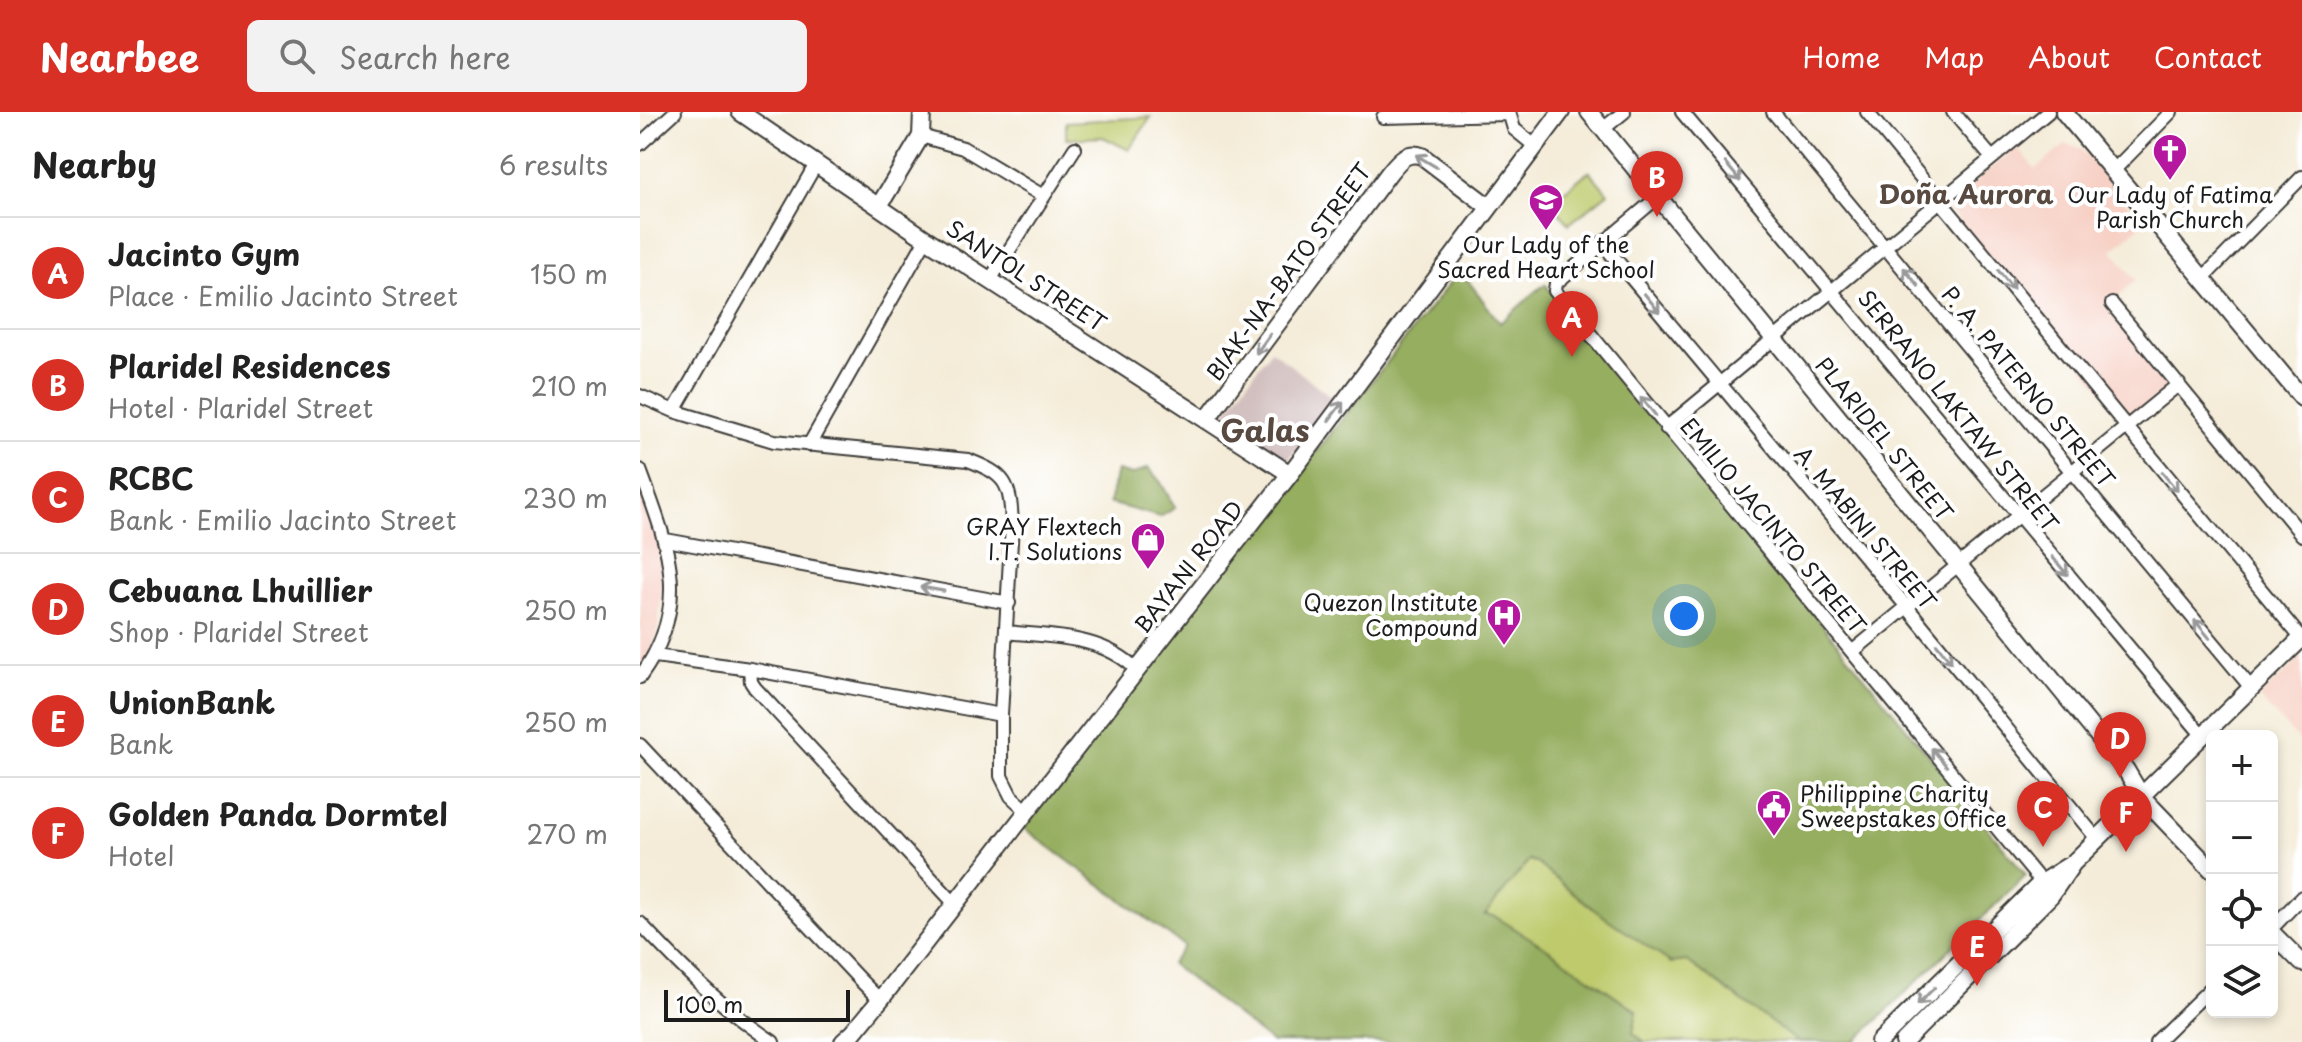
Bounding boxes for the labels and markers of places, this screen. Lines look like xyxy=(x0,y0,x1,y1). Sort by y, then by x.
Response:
church icon: Our Lady of Fatima Parish Church xyxy=(2151,132,2189,182)
pin: B xyxy=(1631,151,1683,217)
place label: Our Lady of Fatima Parish Church xyxy=(2067,177,2273,235)
school or university icon: Our Lady of the Sacred Heart School xyxy=(1527,182,1565,232)
place label: Our Lady of the Sacred Heart School xyxy=(1437,227,1655,285)
pin: A xyxy=(1546,291,1598,357)
place label: GRAY Flextech I.T. Solutions xyxy=(966,509,1122,567)
shop icon: GRAY Flextech I.T. Solutions xyxy=(1129,521,1167,571)
place label: Quezon Institute Compound xyxy=(1303,585,1478,643)
hospital icon: Quezon Institute Compound xyxy=(1485,597,1523,647)
pin: D xyxy=(2094,712,2146,778)
place label: Philippine Charity Sweepstakes Office xyxy=(1800,776,2007,834)
pin: C xyxy=(2017,781,2069,847)
pin: F xyxy=(2100,786,2152,852)
public building icon: Philippine Charity Sweepstakes Office xyxy=(1755,788,1793,838)
pin: E xyxy=(1951,920,2003,986)

